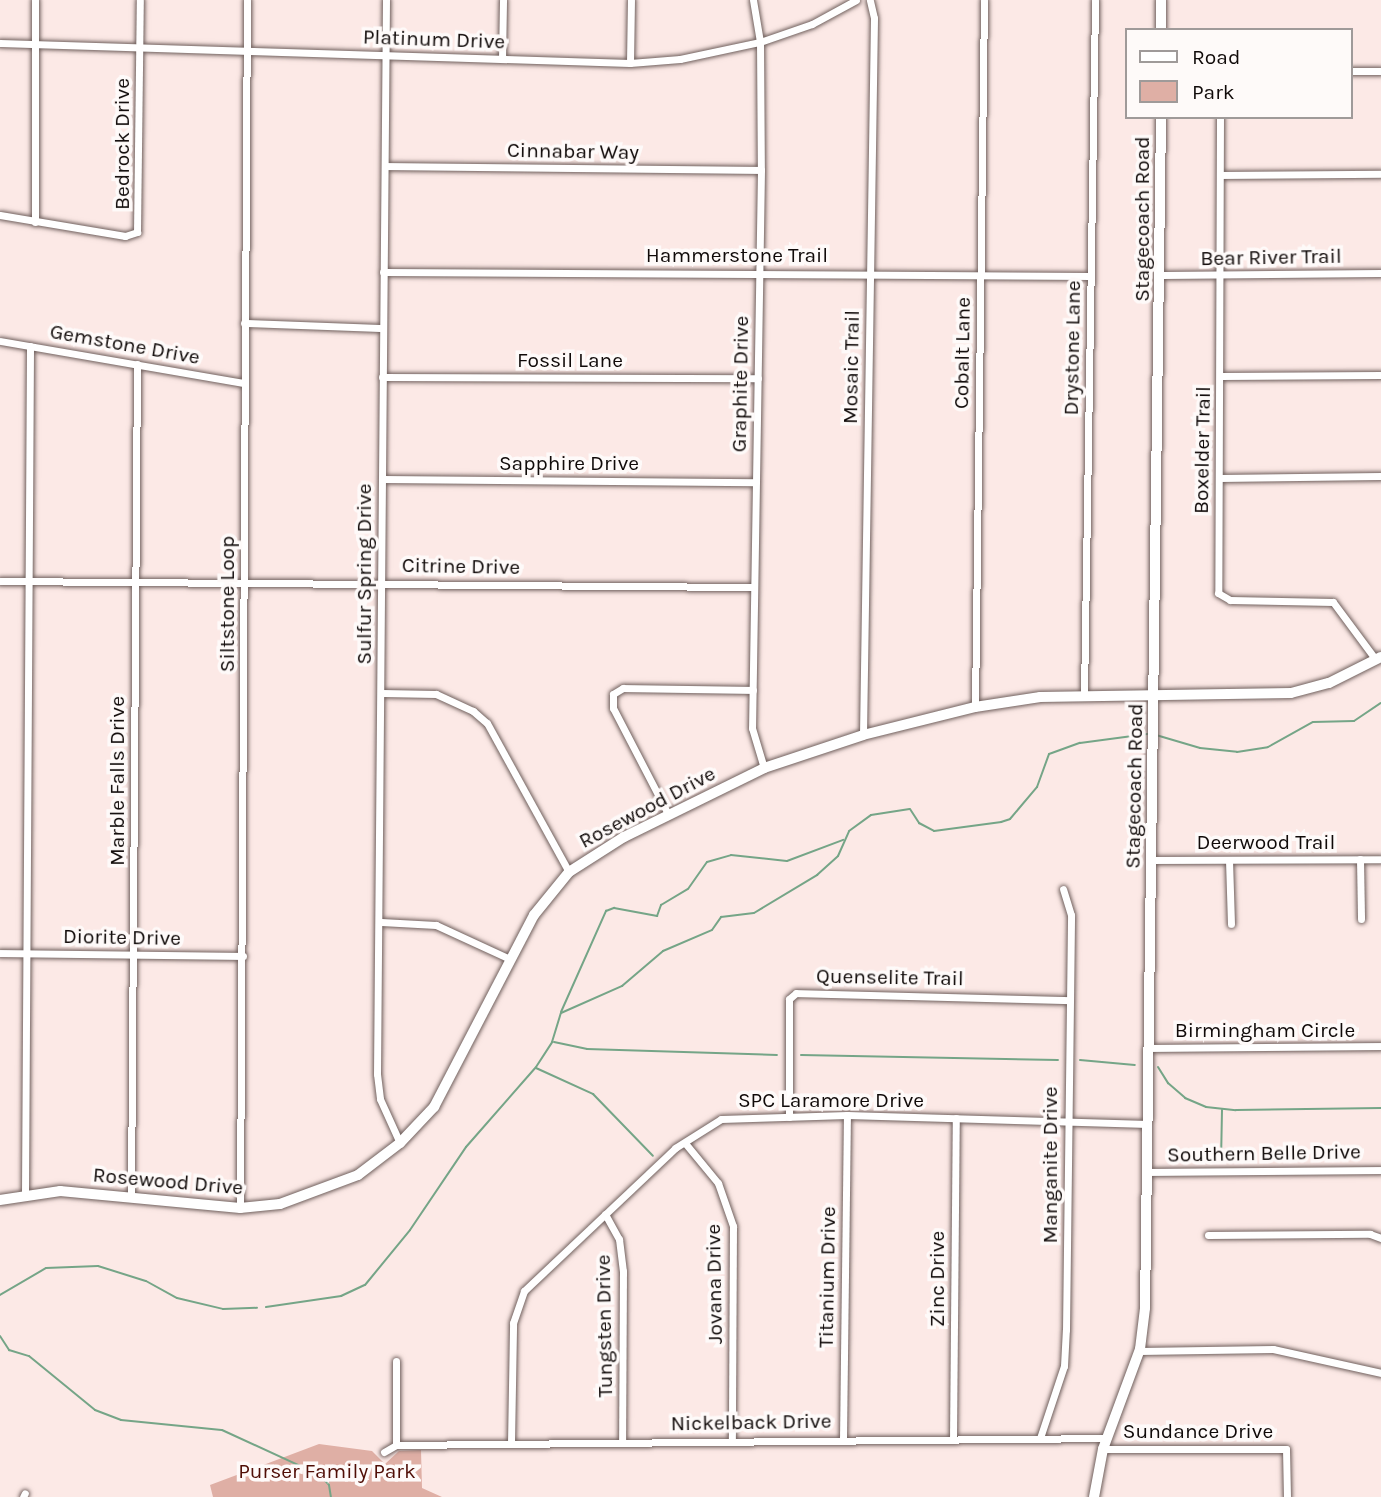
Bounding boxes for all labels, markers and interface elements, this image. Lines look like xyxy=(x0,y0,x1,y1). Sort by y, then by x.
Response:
street label: Platinum Drive xyxy=(362,24,506,54)
legend xyxy=(1126,28,1353,119)
text: Road xyxy=(1192,45,1240,69)
street label: Bedrock Drive xyxy=(109,78,135,210)
text: Park xyxy=(1192,80,1235,104)
street label: Stagecoach Road xyxy=(1129,136,1155,302)
street label: Cinnabar Way xyxy=(507,137,639,165)
street label: Hammerstone Trail xyxy=(646,242,828,268)
street label: Bear River Trail xyxy=(1200,243,1342,271)
street label: Drystone Lane xyxy=(1058,280,1086,416)
street label: Cobalt Lane xyxy=(948,297,976,409)
street label: Mosaic Trail xyxy=(837,310,865,424)
street label: Graphite Drive xyxy=(726,315,754,453)
street label: Gemstone Drive xyxy=(48,318,202,370)
street label: Fossil Lane xyxy=(517,347,623,373)
street label: Boxelder Trail xyxy=(1188,386,1216,514)
street label: Sapphire Drive xyxy=(499,450,639,476)
street label: Sulfur Spring Drive xyxy=(351,483,377,665)
street label: Siltstone Loop xyxy=(214,536,240,672)
street label: Citrine Drive xyxy=(402,552,520,580)
street label: Marble Falls Drive xyxy=(104,696,130,866)
street label: Stagecoach Road xyxy=(1120,703,1148,869)
street label: Rosewood Drive xyxy=(575,760,719,854)
street label: Deerwood Trail xyxy=(1197,829,1335,855)
street label: Diorite Drive xyxy=(63,923,181,951)
street label: Quenselite Trail xyxy=(816,963,964,991)
street label: Birmingham Circle xyxy=(1175,1017,1355,1043)
street label: Manganite Drive xyxy=(1037,1086,1063,1244)
street label: SPC Laramore Drive xyxy=(738,1087,924,1113)
street label: Southern Belle Drive xyxy=(1167,1139,1361,1167)
street label: Rosewood Drive xyxy=(92,1162,244,1200)
street label: Titanium Drive xyxy=(813,1206,841,1348)
street label: Jovana Drive xyxy=(700,1224,728,1344)
street label: Zinc Drive xyxy=(924,1231,950,1327)
street label: Tungsten Drive xyxy=(590,1254,618,1398)
street label: Nickelback Drive xyxy=(670,1408,832,1436)
street label: Sundance Drive xyxy=(1123,1418,1273,1444)
park label: Purser Family Park xyxy=(238,1458,416,1484)

